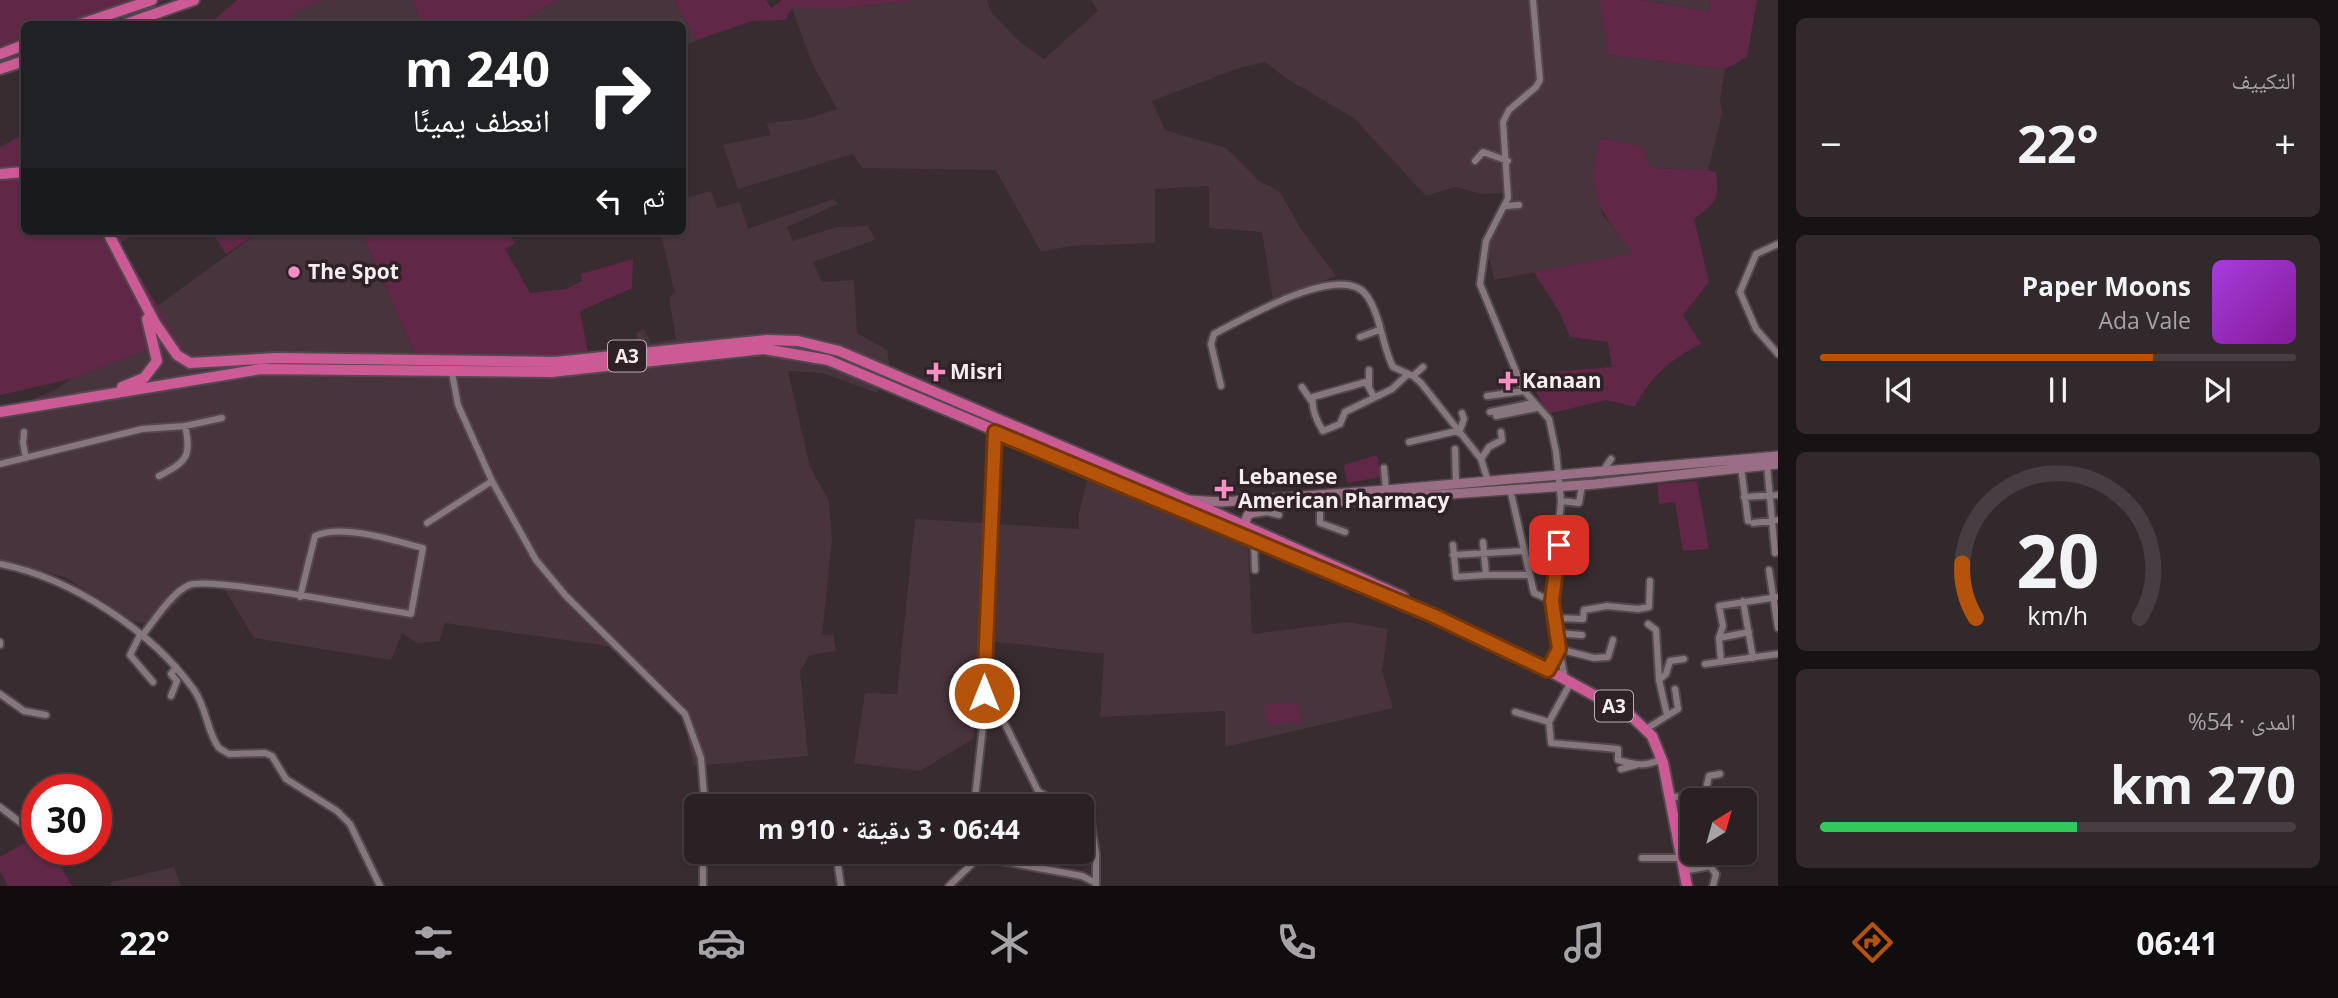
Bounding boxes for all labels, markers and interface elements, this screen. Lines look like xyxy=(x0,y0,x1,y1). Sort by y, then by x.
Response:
text: 240 m xyxy=(405,35,550,101)
icon: right xyxy=(574,49,665,140)
text: التكييف xyxy=(2231,64,2296,96)
text: انعطف يمينًا xyxy=(413,98,550,141)
text: 22° xyxy=(2017,107,2099,178)
text: − xyxy=(1820,117,1842,169)
text: + xyxy=(2274,117,2296,169)
text: ثم xyxy=(642,179,665,215)
icon: left xyxy=(590,182,628,220)
place label: The Spot xyxy=(308,257,399,285)
marker: The Spot xyxy=(286,264,302,280)
text: Paper Moons xyxy=(2022,268,2191,304)
text: Ada Vale xyxy=(2098,304,2191,336)
road number: A3 xyxy=(608,340,646,372)
place label: Misri xyxy=(950,357,1003,385)
marker: Misri xyxy=(928,364,944,380)
place label: Kanaan xyxy=(1522,366,1602,394)
icon: previous xyxy=(1880,371,1918,409)
icon: pause xyxy=(2039,371,2077,409)
icon: next xyxy=(2198,371,2236,409)
marker: Kanaan xyxy=(1500,373,1516,389)
place label: Lebanese American Pharmacy xyxy=(1238,462,1450,514)
marker: Lebanese American Pharmacy xyxy=(1216,481,1232,497)
text: 20 xyxy=(2016,510,2100,609)
pin xyxy=(1529,515,1589,575)
icon: arrive xyxy=(1540,526,1578,564)
text: km/h xyxy=(2028,597,2088,631)
position arrow xyxy=(947,656,1021,730)
road number: A3 xyxy=(1595,691,1633,722)
text: المدى · 54% xyxy=(2188,705,2296,737)
text: 270 km xyxy=(2110,748,2296,819)
speed limit sign: 30 xyxy=(21,774,112,865)
north arrow xyxy=(1680,788,1757,864)
map controls xyxy=(1680,788,1757,865)
text: 06:44 · 3 دقيقة · 910 m xyxy=(758,811,1020,847)
icon: filters xyxy=(409,918,458,967)
icon: car xyxy=(697,918,746,967)
icon: climate xyxy=(985,918,1034,967)
icon: phone xyxy=(1272,918,1321,967)
icon: music xyxy=(1560,918,1609,967)
icon: directions xyxy=(1848,918,1897,967)
text: 22° xyxy=(119,921,170,964)
text: 06:41 xyxy=(2136,921,2219,964)

